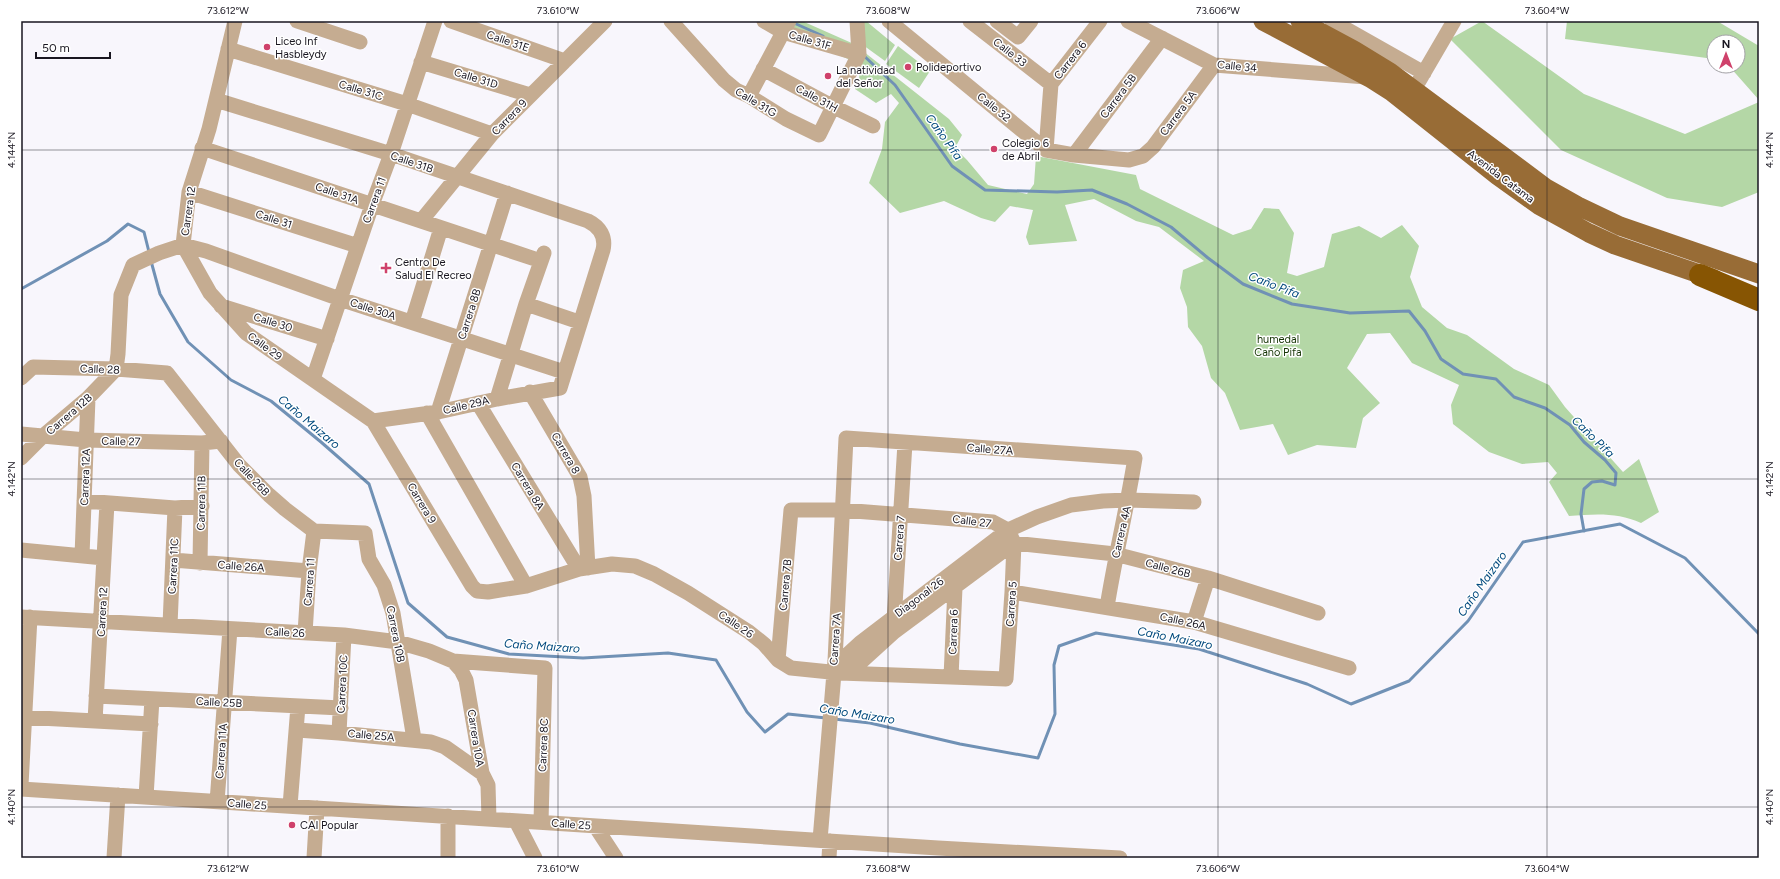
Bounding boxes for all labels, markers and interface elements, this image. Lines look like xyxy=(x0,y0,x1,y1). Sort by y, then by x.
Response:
text: 73.612°W xyxy=(207,4,249,17)
text: 73.610°W xyxy=(537,4,580,17)
text: 73.608°W xyxy=(866,4,911,17)
text: 73.606°W xyxy=(1196,4,1240,17)
text: 73.604°W xyxy=(1525,4,1570,17)
street label: Calle 31E xyxy=(485,28,531,55)
street label: Calle 31F xyxy=(787,28,833,53)
scale bar xyxy=(36,34,110,60)
north arrow xyxy=(1706,34,1746,74)
place label: Liceo Inf Hasbleydy xyxy=(275,35,327,61)
street label: Calle 33 xyxy=(990,35,1029,70)
street label: Carrera 6 xyxy=(1051,38,1089,82)
text: N xyxy=(1722,38,1730,51)
text: 50 m xyxy=(42,41,70,55)
marker: Liceo Inf Hasbleydy xyxy=(262,42,272,52)
street label: Calle 34 xyxy=(1216,58,1258,75)
place label: Polideportivo xyxy=(916,61,981,74)
marker: Polideportivo xyxy=(903,62,913,72)
place label: La natividad del Señor xyxy=(836,64,895,90)
street label: Calle 31D xyxy=(452,66,500,91)
marker: La natividad del Señor xyxy=(823,71,833,81)
street label: Carrera 5B xyxy=(1098,71,1139,121)
street label: Calle 31C xyxy=(337,78,385,103)
street label: Calle 31H xyxy=(793,82,840,115)
street label: Calle 31G xyxy=(733,85,779,120)
street label: Carrera 5A xyxy=(1157,88,1200,138)
street label: Calle 32 xyxy=(974,90,1013,125)
street label: Carrera 9 xyxy=(489,97,530,138)
water label: Caño Pifa xyxy=(923,111,965,163)
text: 4.144°N xyxy=(5,132,18,168)
text: 4.144°N xyxy=(1763,132,1776,168)
place label: Colegio 6 de Abril xyxy=(1002,137,1049,163)
marker: Colegio 6 de Abril xyxy=(989,144,999,154)
street label: Avenida Catama xyxy=(1465,147,1537,206)
street label: Calle 31B xyxy=(389,149,435,176)
street label: Carrera 11 xyxy=(360,175,389,225)
street label: Calle 31A xyxy=(313,180,361,207)
street label: Carrera 12 xyxy=(179,186,198,237)
street label: Calle 31 xyxy=(254,207,294,231)
place label: Centro De Salud El Recreo xyxy=(395,256,472,282)
marker: Centro De Salud El Recreo xyxy=(380,262,392,274)
water label: Caño Pifa xyxy=(1247,269,1301,301)
street label: Carrera 8B xyxy=(455,287,484,341)
street label: Calle 30A xyxy=(348,296,398,323)
street label: Calle 30 xyxy=(252,310,294,335)
street label: Calle 29 xyxy=(245,330,284,363)
park label: humedal Caño Pifa xyxy=(1254,333,1302,359)
street label: Calle 28 xyxy=(80,362,120,377)
street label: Carrera 12B xyxy=(44,391,95,438)
water label: Caño Maizaro xyxy=(275,392,343,452)
street label: Calle 29A xyxy=(442,394,491,417)
water label: Caño Pifa xyxy=(1569,413,1617,461)
street label: Carrera 8 xyxy=(548,430,583,477)
street label: Calle 27 xyxy=(101,435,141,448)
street label: Calle 27A xyxy=(966,441,1014,458)
street label: Carrera 12A xyxy=(78,448,93,506)
street label: Calle 26B xyxy=(231,456,272,499)
street label: Carrera 8A xyxy=(508,460,547,513)
text: 4.142°N xyxy=(5,461,18,497)
text: 4.142°N xyxy=(1763,461,1776,497)
street label: Carrera 11B xyxy=(195,475,208,531)
street label: Carrera 9 xyxy=(404,481,439,526)
street label: Carrera 4A xyxy=(1109,504,1134,560)
street label: Calle 27 xyxy=(952,513,992,530)
street label: Carrera 7 xyxy=(891,515,908,561)
street label: Carrera 11C xyxy=(166,538,181,594)
water label: Caño Maizaro xyxy=(1454,549,1510,619)
street label: Calle 26B xyxy=(1144,556,1192,581)
street label: Calle 26A xyxy=(217,558,265,575)
street label: Carrera 11 xyxy=(301,558,318,606)
street label: Carrera 7B xyxy=(777,558,794,611)
street label: Diagonal 26 xyxy=(892,575,946,620)
street label: Carrera 5 xyxy=(1003,581,1020,627)
street label: Carrera 12 xyxy=(95,587,110,637)
street label: Carrera 10B xyxy=(384,605,407,664)
street label: Calle 26 xyxy=(716,608,756,641)
street label: Carrera 6 xyxy=(946,609,961,655)
street label: Calle 26A xyxy=(1159,610,1208,633)
street label: Carrera 7A xyxy=(827,612,844,666)
water label: Caño Maizaro xyxy=(1136,624,1214,652)
street label: Calle 26 xyxy=(265,625,305,640)
water label: Caño Maizaro xyxy=(503,636,581,656)
street label: Carrera 10C xyxy=(334,654,351,714)
street label: Calle 25B xyxy=(196,695,243,710)
water label: Caño Maizaro xyxy=(818,701,896,727)
street label: Carrera 10A xyxy=(465,708,487,768)
street label: Carrera 8C xyxy=(536,718,551,772)
street label: Carrera 11A xyxy=(213,722,230,779)
street label: Calle 25A xyxy=(347,727,395,744)
text: 4.140°N xyxy=(5,789,18,825)
text: 4.140°N xyxy=(1763,789,1776,825)
street label: Calle 25 xyxy=(227,797,267,812)
street label: Calle 25 xyxy=(551,817,591,832)
place label: CAI Popular xyxy=(300,819,358,832)
marker: CAI Popular xyxy=(287,820,297,830)
text: 73.612°W xyxy=(207,862,249,875)
text: 73.610°W xyxy=(537,862,580,875)
text: 73.608°W xyxy=(866,862,911,875)
text: 73.606°W xyxy=(1196,862,1240,875)
text: 73.604°W xyxy=(1525,862,1570,875)

